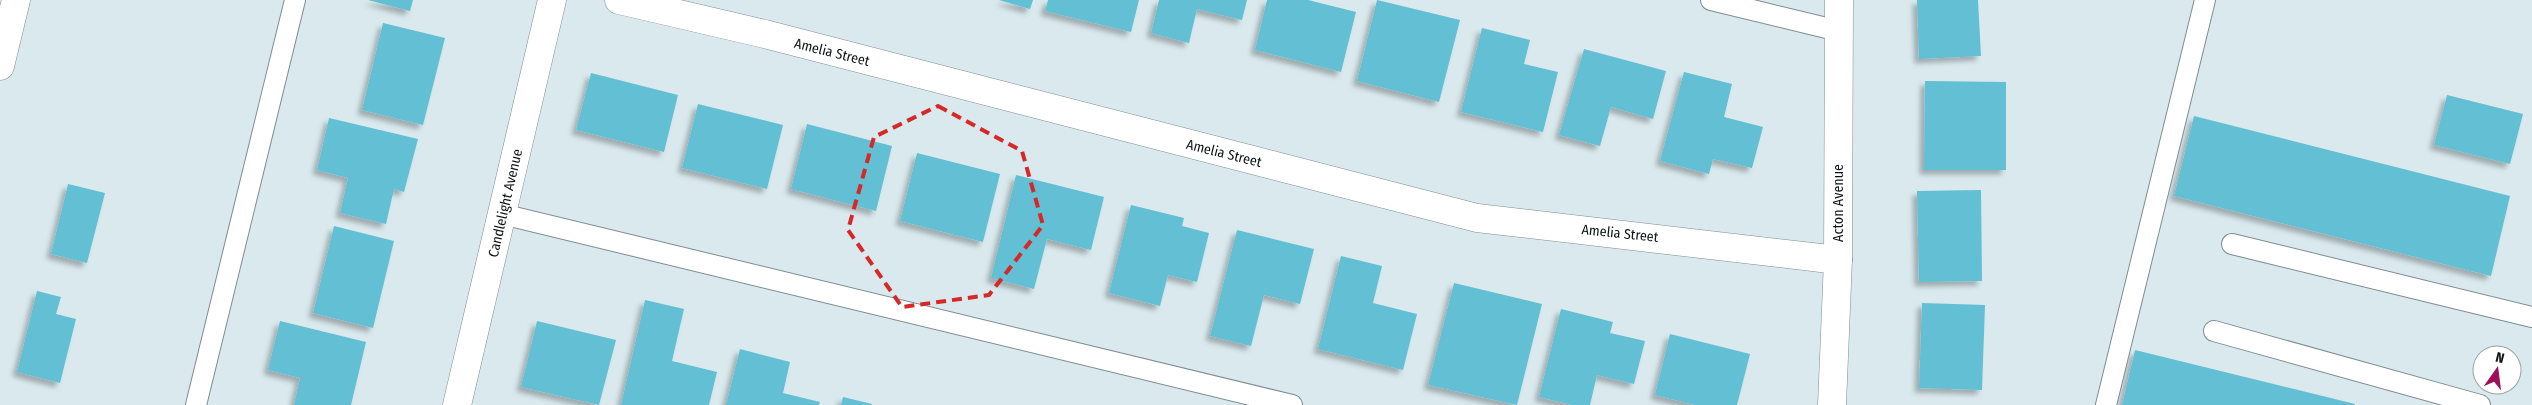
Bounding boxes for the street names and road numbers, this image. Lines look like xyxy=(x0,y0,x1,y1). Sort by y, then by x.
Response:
street label: Amelia Street xyxy=(793,35,872,70)
street label: Amelia Street xyxy=(1185,136,1264,171)
street label: Candlelight Avenue xyxy=(485,147,526,259)
street label: Acton Avenue xyxy=(1830,164,1847,242)
street label: Amelia Street xyxy=(1581,221,1659,246)

